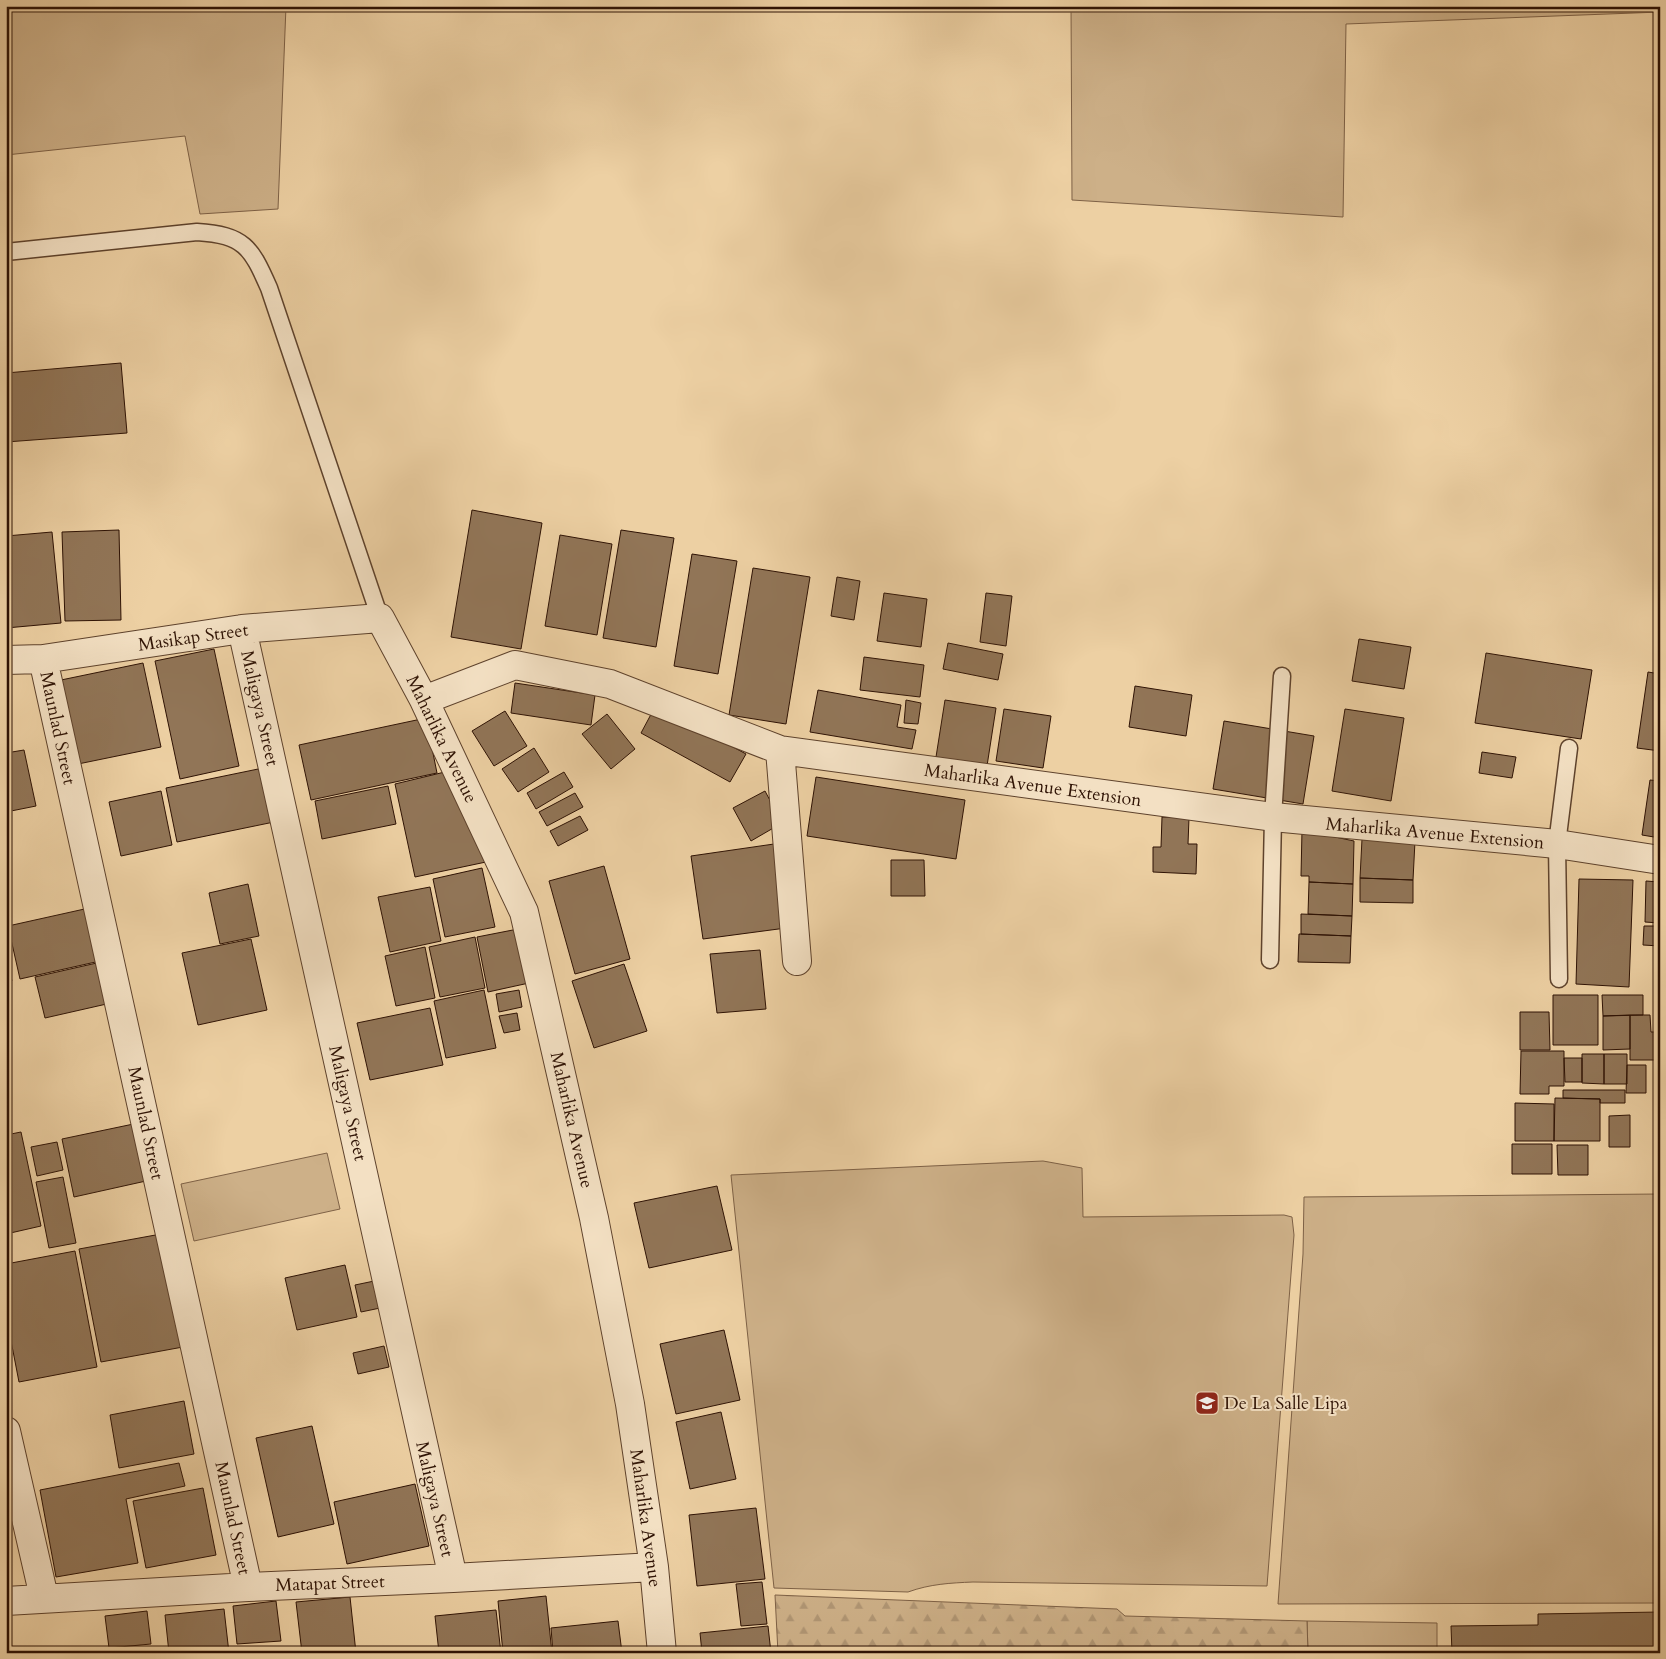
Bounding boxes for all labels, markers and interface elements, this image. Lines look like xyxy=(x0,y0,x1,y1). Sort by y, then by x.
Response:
street label: Masikap Street xyxy=(136,617,250,658)
street label: Maligaya Street xyxy=(234,648,285,769)
street label: Maunlad Street xyxy=(33,669,82,787)
street label: Maharlika Avenue xyxy=(400,671,483,807)
street label: Maharlika Avenue Extension xyxy=(923,758,1144,813)
street label: Maharlika Avenue Extension xyxy=(1325,811,1546,856)
street label: Maligaya Street xyxy=(322,1043,373,1164)
street label: Maharlika Avenue xyxy=(544,1049,599,1191)
street label: Maunlad Street xyxy=(121,1064,170,1182)
school or university icon: De La Salle Lipa xyxy=(1194,1390,1220,1416)
place label: De La Salle Lipa xyxy=(1224,1391,1348,1416)
street label: Maligaya Street xyxy=(409,1439,460,1560)
street label: Maharlika Avenue xyxy=(623,1447,668,1589)
street label: Maunlad Street xyxy=(208,1459,257,1577)
street label: Matapat Street xyxy=(275,1569,385,1598)

